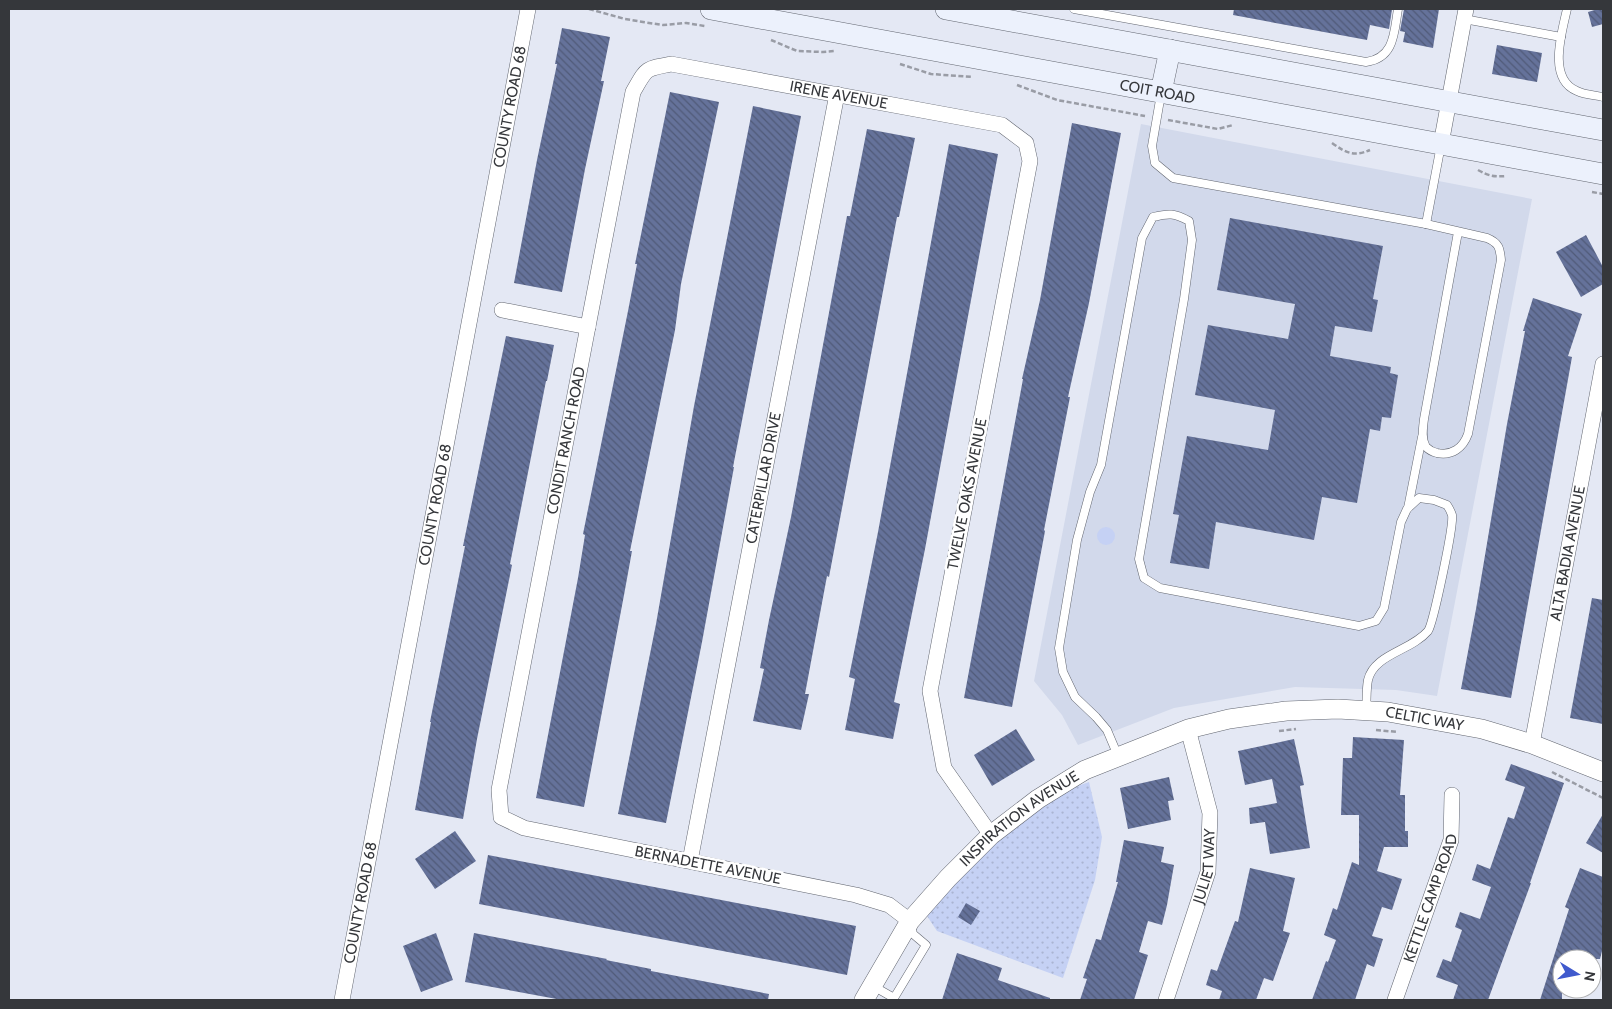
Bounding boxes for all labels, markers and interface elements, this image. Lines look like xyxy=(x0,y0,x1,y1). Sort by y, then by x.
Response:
street label: COUNTY ROAD 68 xyxy=(489,44,530,169)
street label: COIT ROAD xyxy=(1118,76,1197,107)
street label: IRENE AVENUE xyxy=(788,77,889,113)
street label: CONDIT RANCH ROAD xyxy=(543,365,589,516)
street label: CATERPILLAR DRIVE xyxy=(742,411,785,545)
street label: TWELVE OAKS AVENUE xyxy=(943,417,991,571)
street label: COUNTY ROAD 68 xyxy=(415,442,455,567)
street label: ALTA BADIA AVENUE xyxy=(1546,484,1589,622)
street label: CELTIC WAY xyxy=(1384,703,1466,735)
street label: INSPIRATION AVENUE xyxy=(956,767,1082,870)
street label: JULIET WAY xyxy=(1189,828,1218,907)
street label: KETTLE CAMP ROAD xyxy=(1400,834,1460,965)
street label: COUNTY ROAD 68 xyxy=(340,840,381,965)
street label: BERNADETTE AVENUE xyxy=(633,842,783,888)
north arrow xyxy=(1552,949,1602,999)
text: N xyxy=(1580,970,1600,983)

